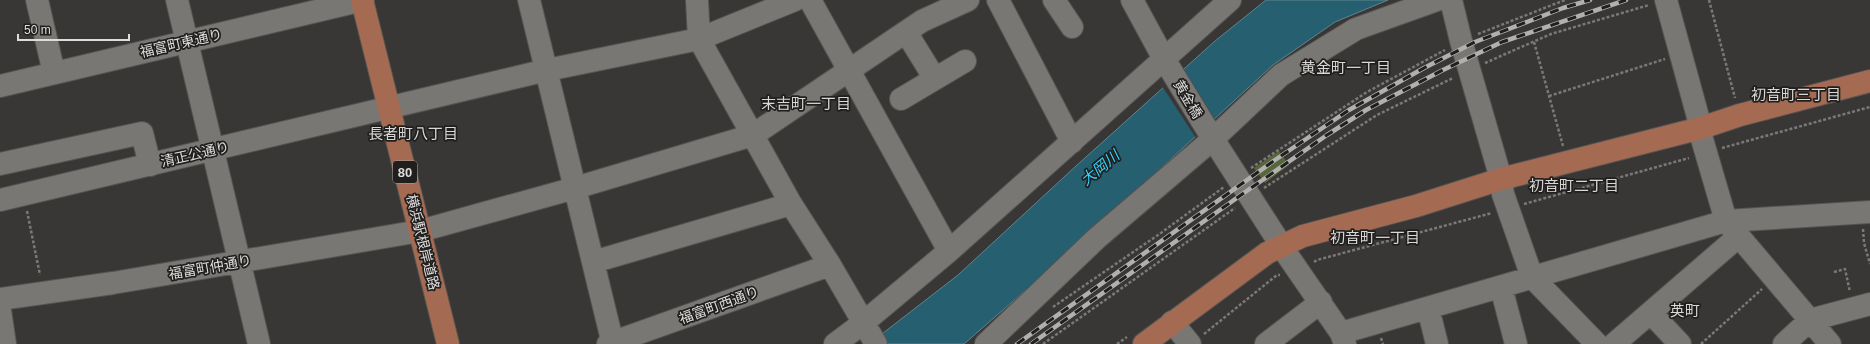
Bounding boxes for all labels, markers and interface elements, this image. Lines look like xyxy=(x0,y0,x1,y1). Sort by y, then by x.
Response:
scale bar xyxy=(18,16,129,42)
text: 50 m xyxy=(24,23,51,37)
street label: 福富町東通り xyxy=(138,26,224,60)
district label: 黄金町一丁目 xyxy=(1301,59,1391,76)
street label: 黄金橋 xyxy=(1170,77,1206,121)
district label: 初音町三丁目 xyxy=(1751,86,1841,103)
district label: 末吉町一丁目 xyxy=(761,95,851,112)
district label: 長者町八丁目 xyxy=(368,125,458,142)
street label: 清正公通り xyxy=(159,138,231,170)
water label: 大岡川 xyxy=(1077,145,1124,189)
road number: 80 xyxy=(393,161,417,183)
district label: 初音町二丁目 xyxy=(1529,177,1619,194)
street label: 横浜駅根岸道路 xyxy=(403,193,443,291)
district label: 初音町一丁目 xyxy=(1330,229,1420,246)
street label: 福富町仲通り xyxy=(167,252,253,282)
street label: 福富町西通り xyxy=(677,283,761,327)
district label: 英町 xyxy=(1670,302,1700,319)

